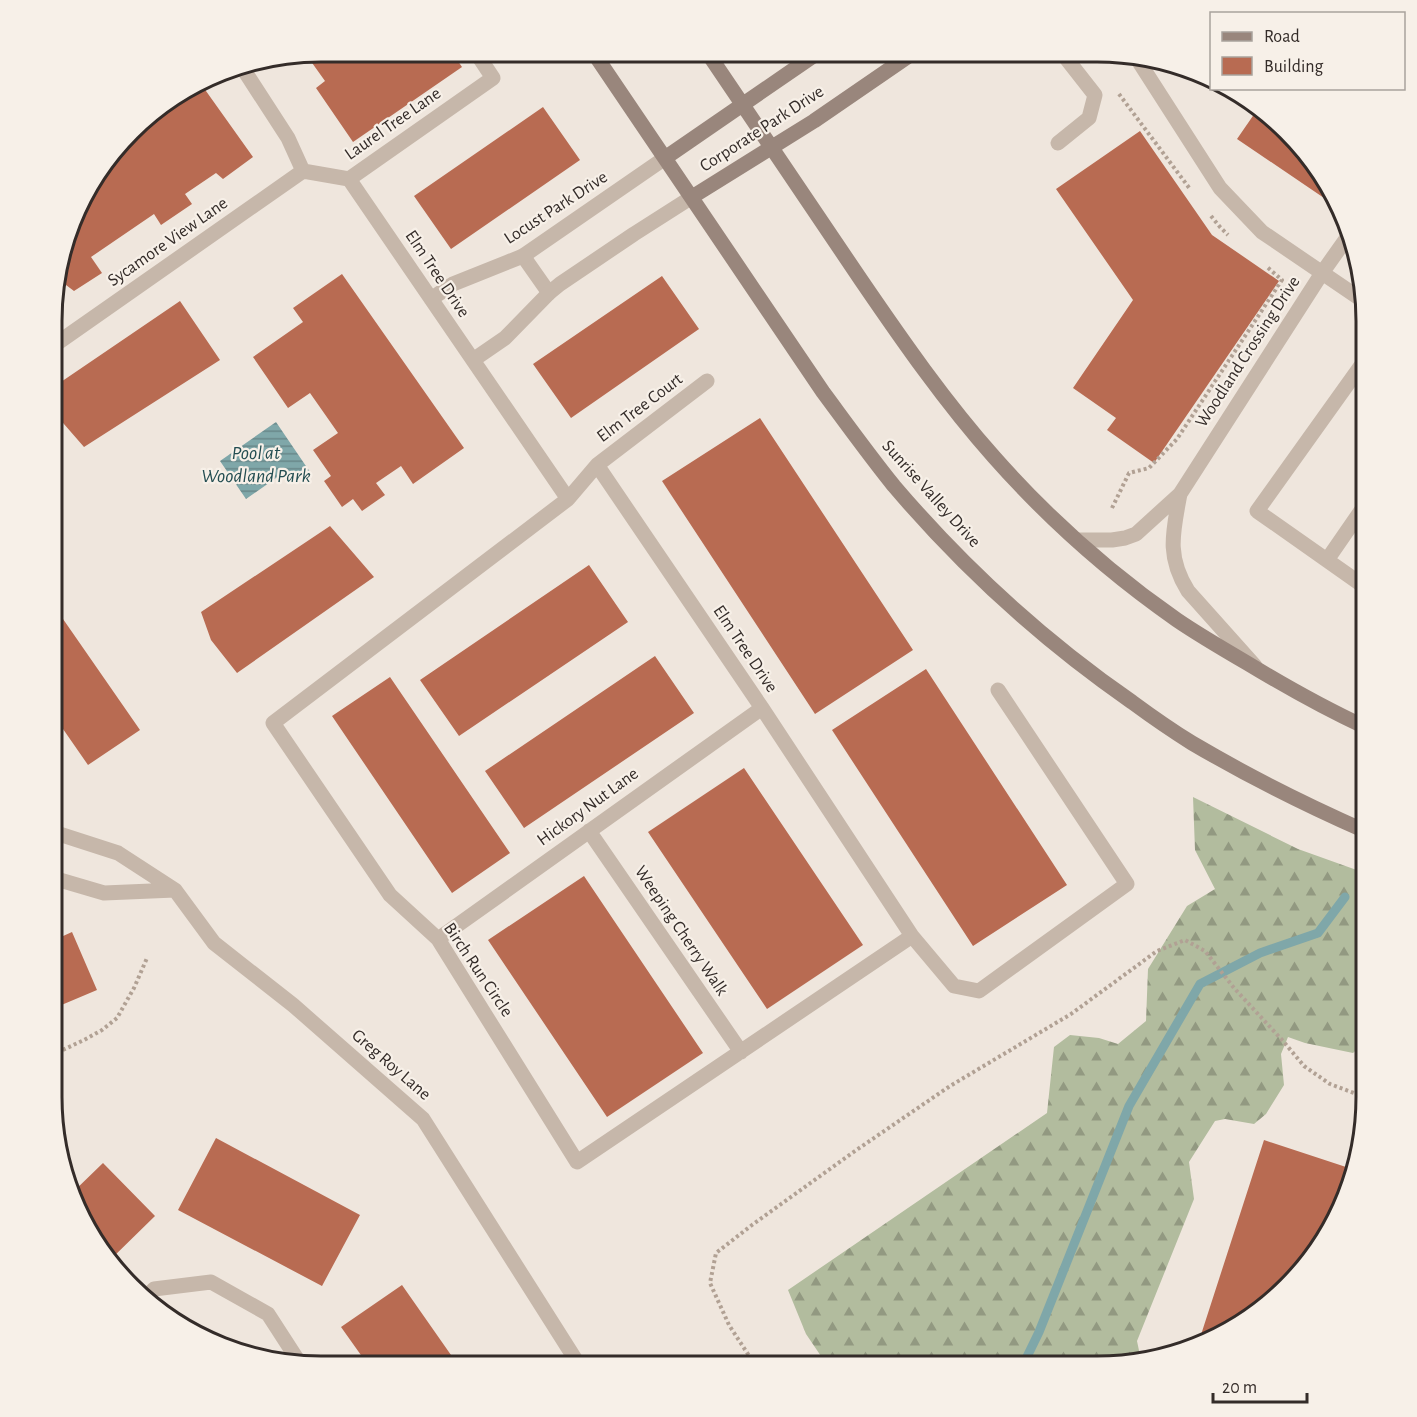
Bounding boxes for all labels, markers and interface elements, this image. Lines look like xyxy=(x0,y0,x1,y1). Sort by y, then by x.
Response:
legend xyxy=(1210,12,1405,90)
text: Road xyxy=(1264,28,1300,46)
text: Building xyxy=(1264,58,1324,76)
street label: Corporate Park Drive xyxy=(697,82,827,176)
street label: Laurel Tree Lane xyxy=(342,84,444,164)
street label: Locust Park Drive xyxy=(501,168,611,248)
street label: Sycamore View Lane xyxy=(105,194,231,290)
street label: Elm Tree Drive xyxy=(401,227,473,321)
street label: Woodland Crossing Drive xyxy=(1192,273,1304,431)
street label: Elm Tree Court xyxy=(594,370,686,446)
street label: Sunrise Valley Drive xyxy=(878,437,984,551)
water label: Pool at Woodland Park xyxy=(201,443,311,486)
street label: Elm Tree Drive xyxy=(709,602,781,696)
street label: Hickory Nut Lane xyxy=(534,764,642,850)
street label: Weeping Cherry Walk xyxy=(631,863,731,1000)
street label: Birch Run Circle xyxy=(440,920,516,1020)
street label: Greg Roy Lane xyxy=(348,1026,434,1104)
scale bar xyxy=(1213,1366,1308,1404)
text: 20 m xyxy=(1222,1379,1257,1397)

